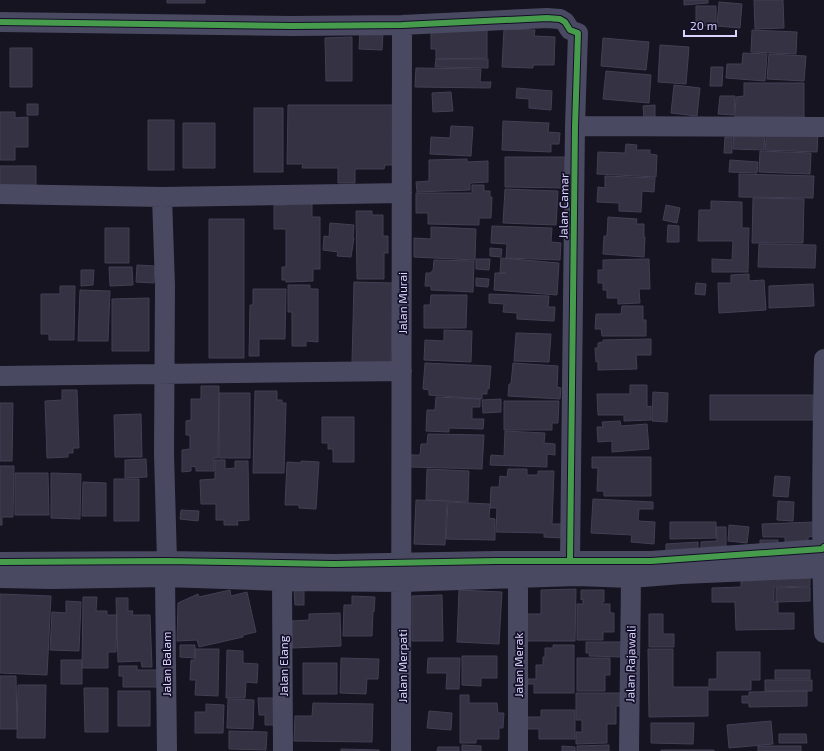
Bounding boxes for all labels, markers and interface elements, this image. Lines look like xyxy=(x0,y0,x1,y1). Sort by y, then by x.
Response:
scale bar xyxy=(684,12,736,38)
text: 20 m xyxy=(690,18,717,32)
street label: Jalan Camar xyxy=(555,173,571,239)
street label: Jalan Murai xyxy=(395,272,409,334)
street label: Jalan Rajawali xyxy=(622,625,639,703)
street label: Jalan Merpati xyxy=(395,629,409,703)
street label: Jalan Balam xyxy=(159,631,173,697)
street label: Jalan Merak xyxy=(511,633,525,697)
street label: Jalan Elang xyxy=(276,635,290,697)

